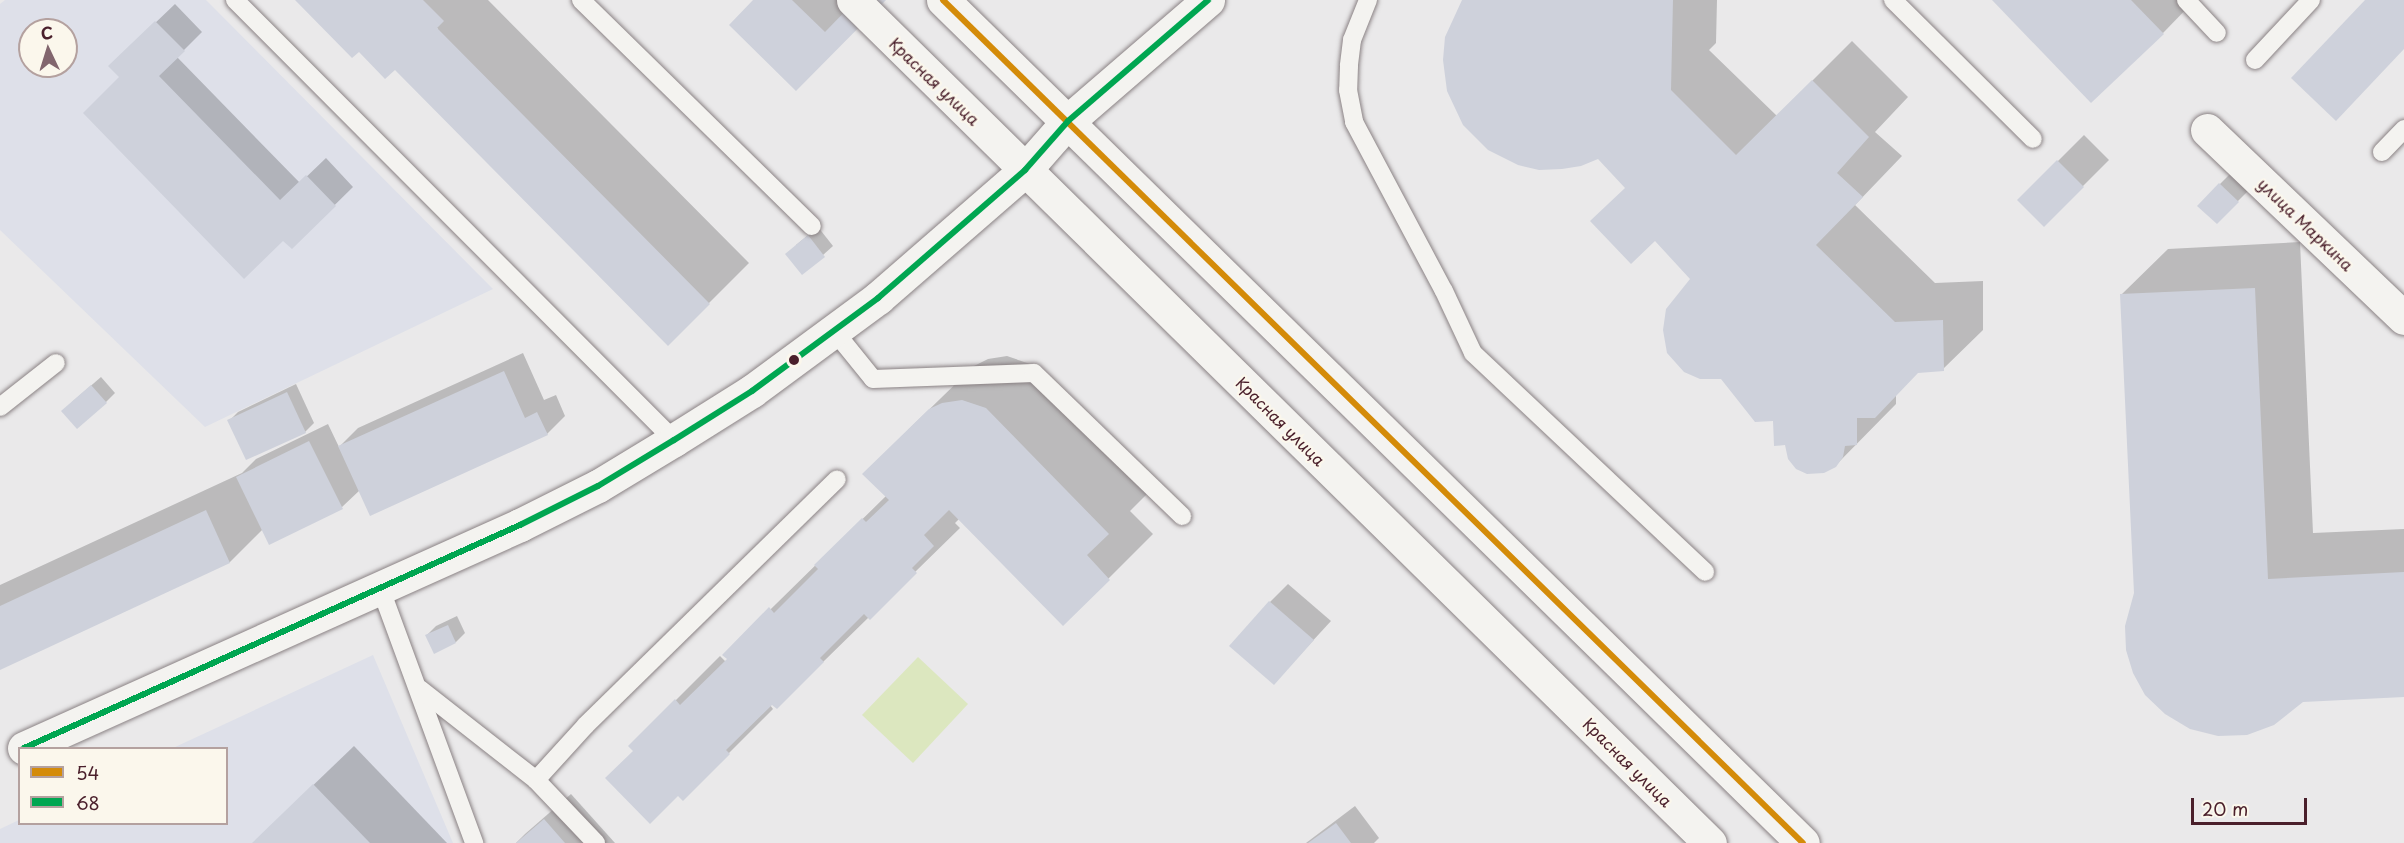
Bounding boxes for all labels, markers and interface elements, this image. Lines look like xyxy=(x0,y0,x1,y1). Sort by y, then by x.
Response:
north arrow xyxy=(18,18,78,78)
text: С xyxy=(40,20,54,44)
street label: Красная улица xyxy=(886,33,984,129)
street label: улица Маркина xyxy=(2254,173,2358,275)
unlabelled marker xyxy=(788,354,800,366)
street label: Красная улица xyxy=(1232,372,1330,470)
street label: Красная улица xyxy=(1579,713,1677,811)
legend xyxy=(18,747,228,825)
text: 54 xyxy=(76,759,99,786)
scale bar xyxy=(2194,786,2310,824)
text: 68 xyxy=(76,789,100,816)
text: 20 m xyxy=(2202,795,2248,822)

